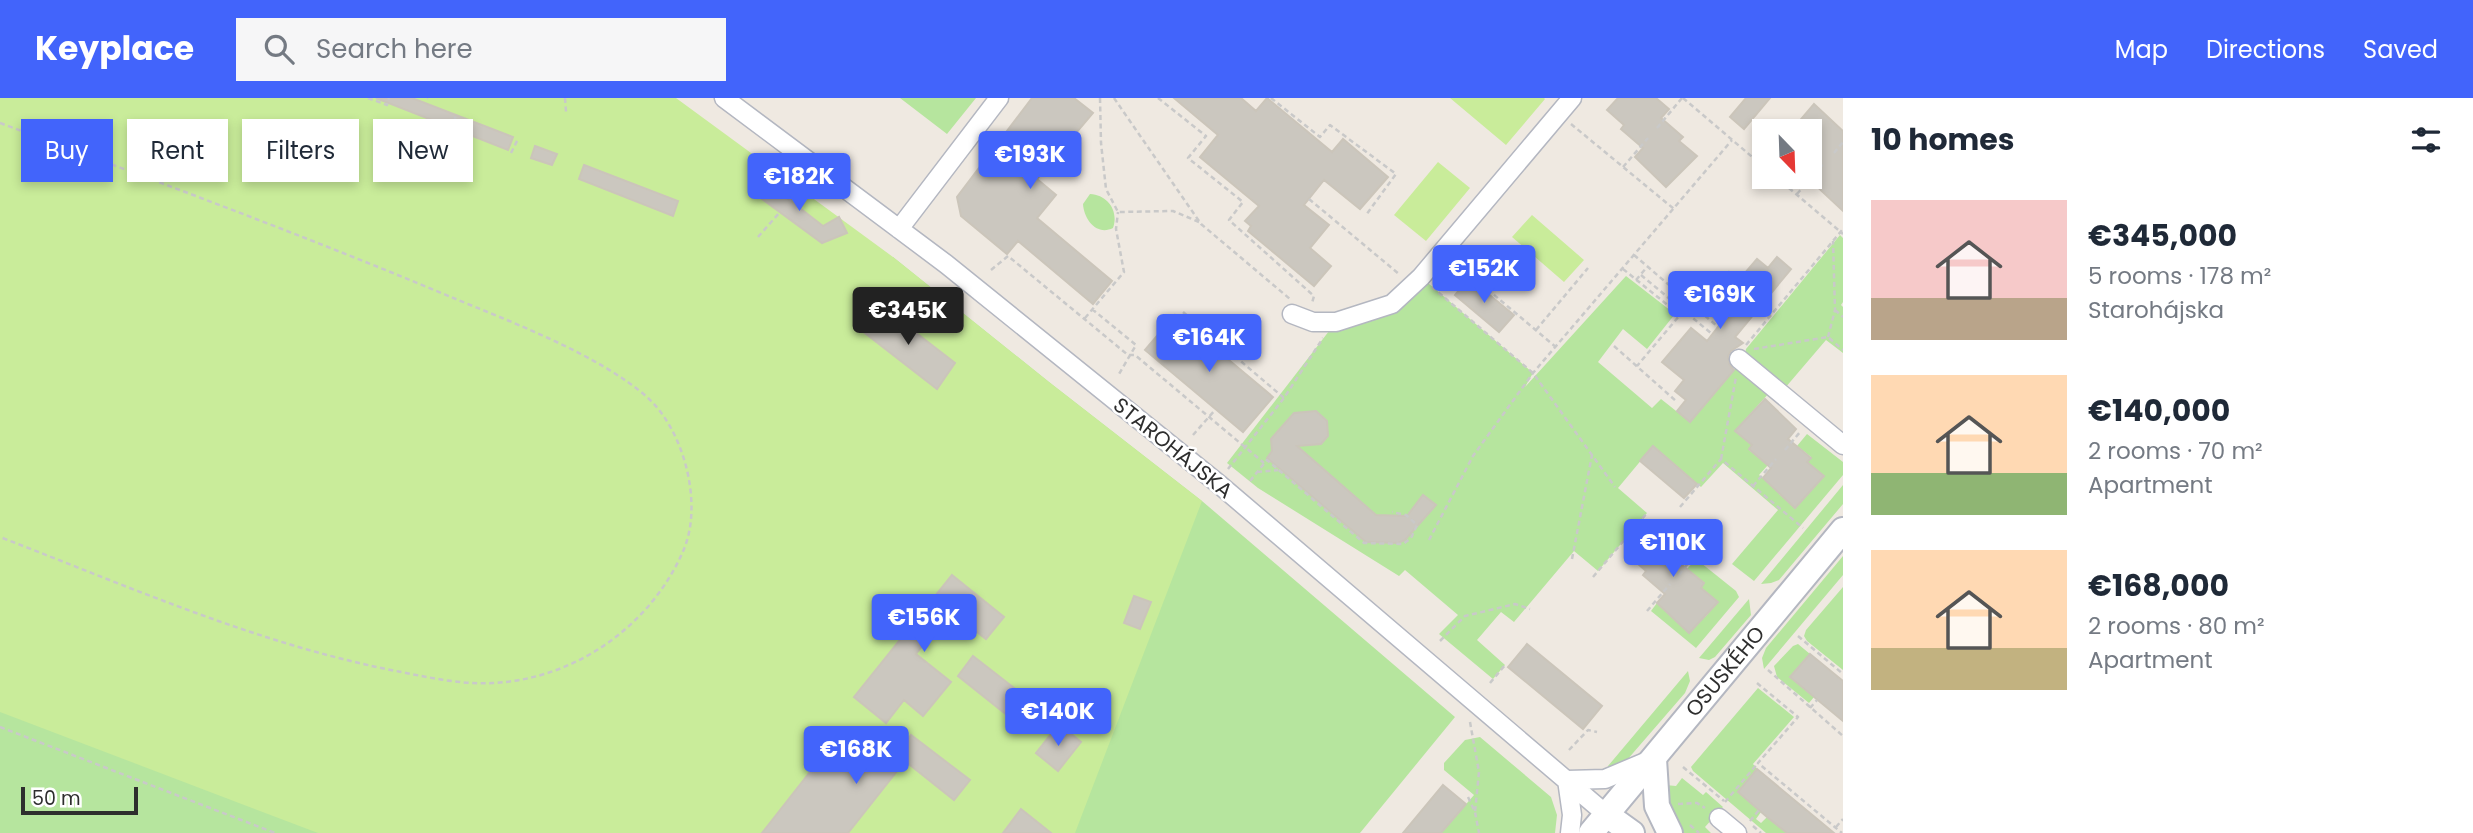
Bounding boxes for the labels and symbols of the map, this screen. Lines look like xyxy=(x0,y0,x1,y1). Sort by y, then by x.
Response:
north arrow xyxy=(1752,119,1822,189)
pin: €193K xyxy=(981,132,1079,191)
pin: €182K xyxy=(750,153,848,213)
pin: €152K xyxy=(1435,246,1533,305)
pin: €169K xyxy=(1671,272,1769,331)
pin: €345K xyxy=(859,288,957,347)
pin: €164K xyxy=(1160,314,1258,374)
street label: STAROHÁJSKA xyxy=(1107,390,1239,505)
pin: €110K xyxy=(1624,519,1722,579)
pin: €156K xyxy=(875,594,973,654)
street label: OSUSKÉHO xyxy=(1679,620,1771,723)
pin: €140K xyxy=(1009,688,1107,748)
pin: €168K xyxy=(807,726,905,786)
scale bar xyxy=(21,784,138,816)

